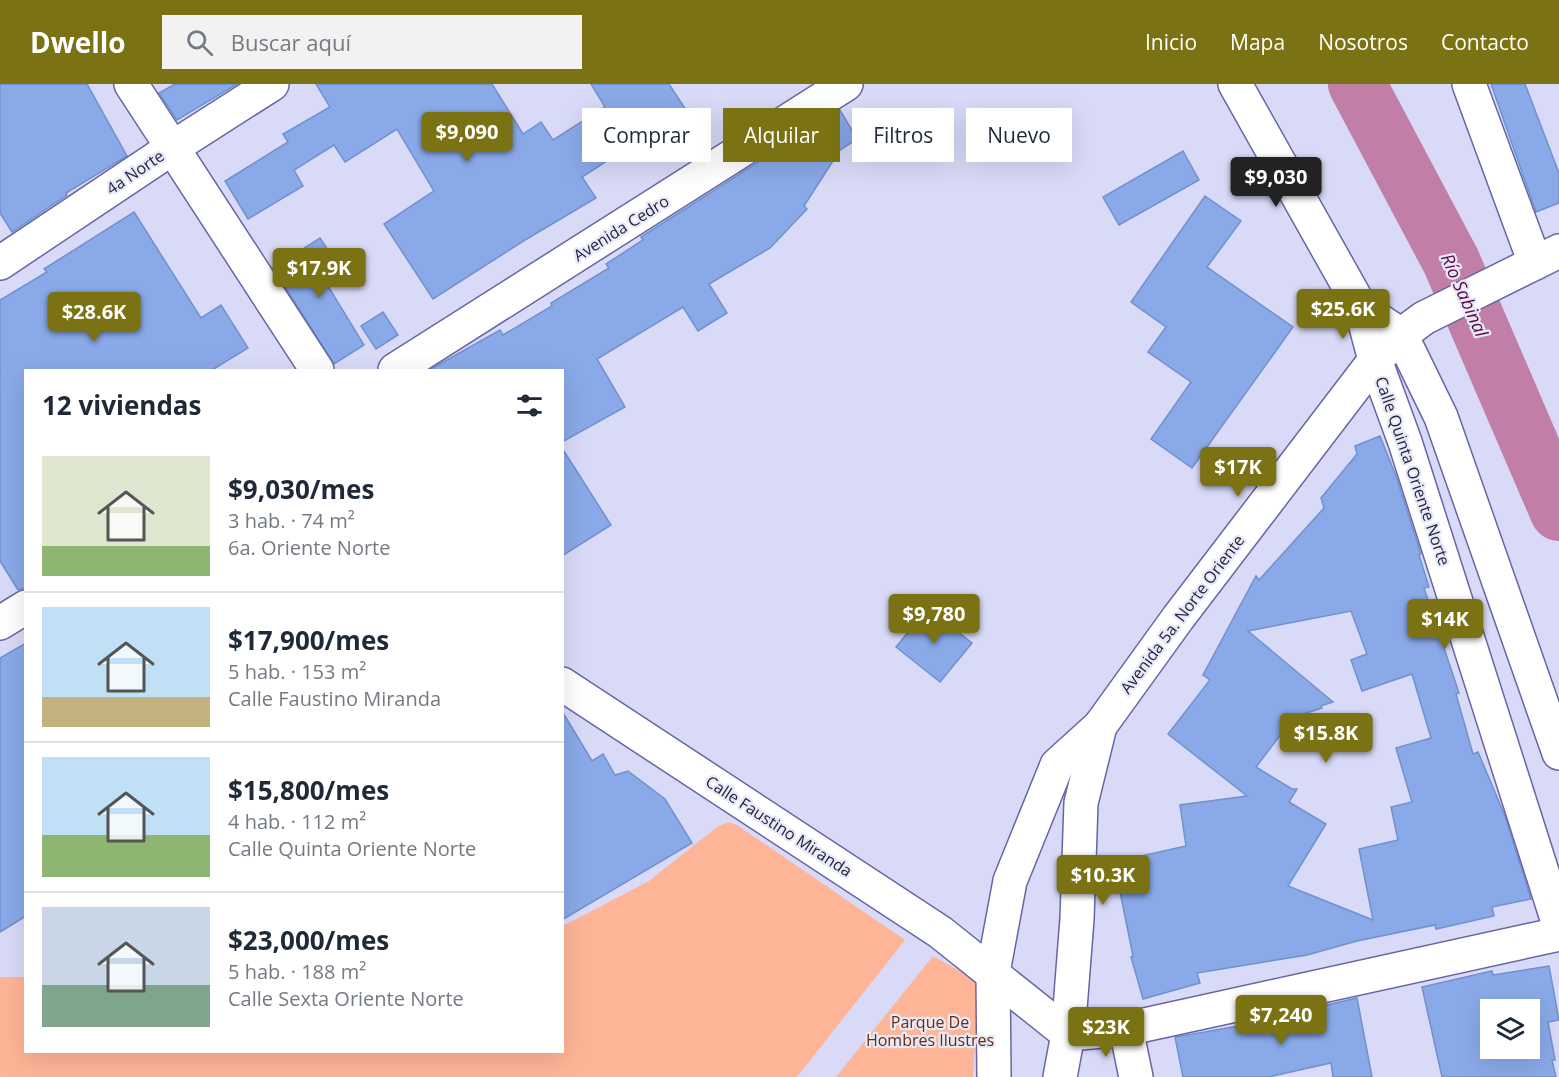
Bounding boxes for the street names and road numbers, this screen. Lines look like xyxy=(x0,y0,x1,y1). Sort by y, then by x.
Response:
street label: 4a Norte xyxy=(102,145,168,199)
street label: Avenida Cedro xyxy=(569,190,673,266)
street label: Calle Quinta Oriente Norte xyxy=(1370,374,1456,568)
street label: Avenida 5a. Norte Oriente xyxy=(1115,530,1249,698)
street label: Calle Faustino Miranda xyxy=(702,770,856,882)

